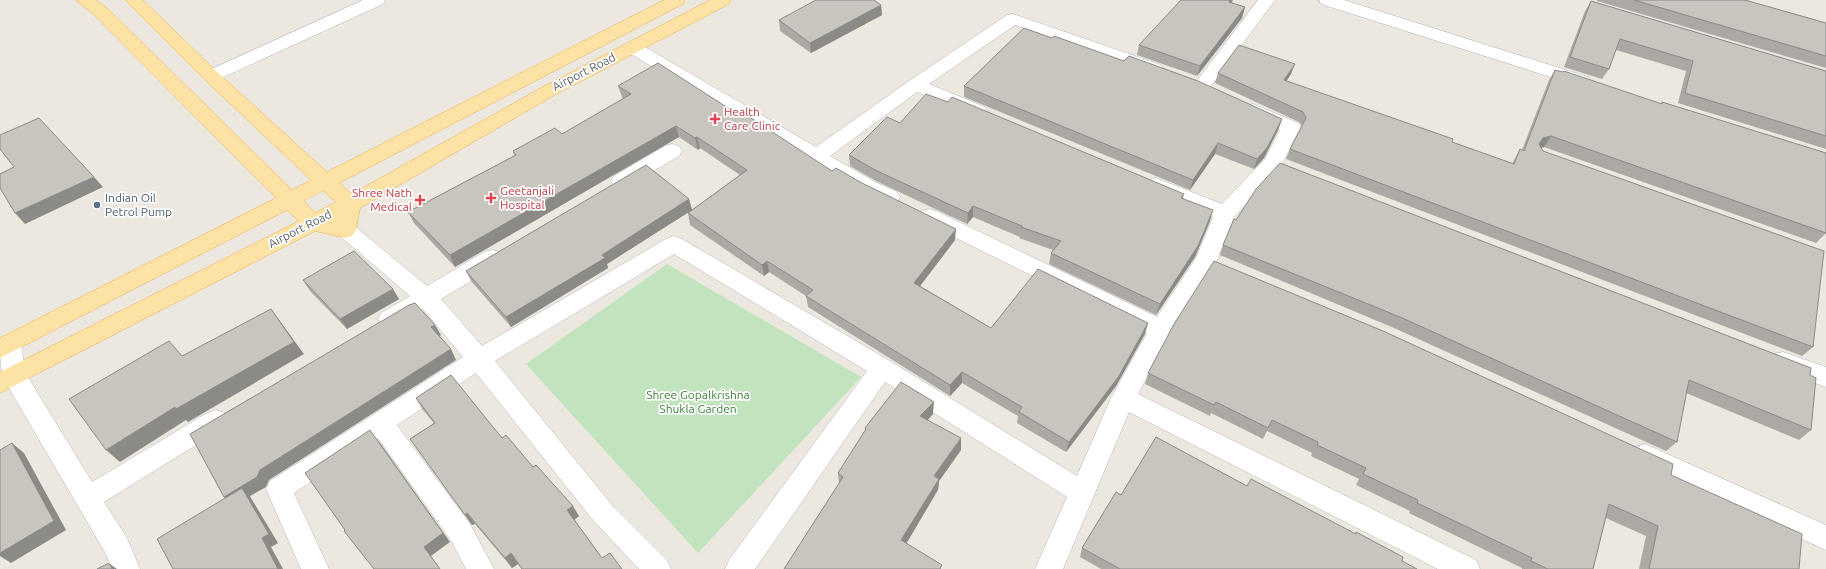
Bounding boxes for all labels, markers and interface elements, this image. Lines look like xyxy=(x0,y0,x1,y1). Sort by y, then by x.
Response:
street label: Airport Road xyxy=(550,50,617,93)
place label: Health Care Clinic xyxy=(724,105,781,132)
marker: Health Care Clinic xyxy=(709,113,721,125)
place label: Geetanjali Hospital xyxy=(500,184,554,211)
place label: Shree Nath Medical xyxy=(352,186,412,213)
place label: Indian Oil Petrol Pump xyxy=(105,191,172,218)
marker: Geetanjali Hospital xyxy=(485,192,497,204)
marker: Shree Nath Medical xyxy=(415,195,425,205)
marker: Indian Oil Petrol Pump xyxy=(92,200,102,210)
street label: Airport Road xyxy=(266,207,333,250)
park label: Shree Gopalkrishna Shukla Garden xyxy=(646,388,750,415)

